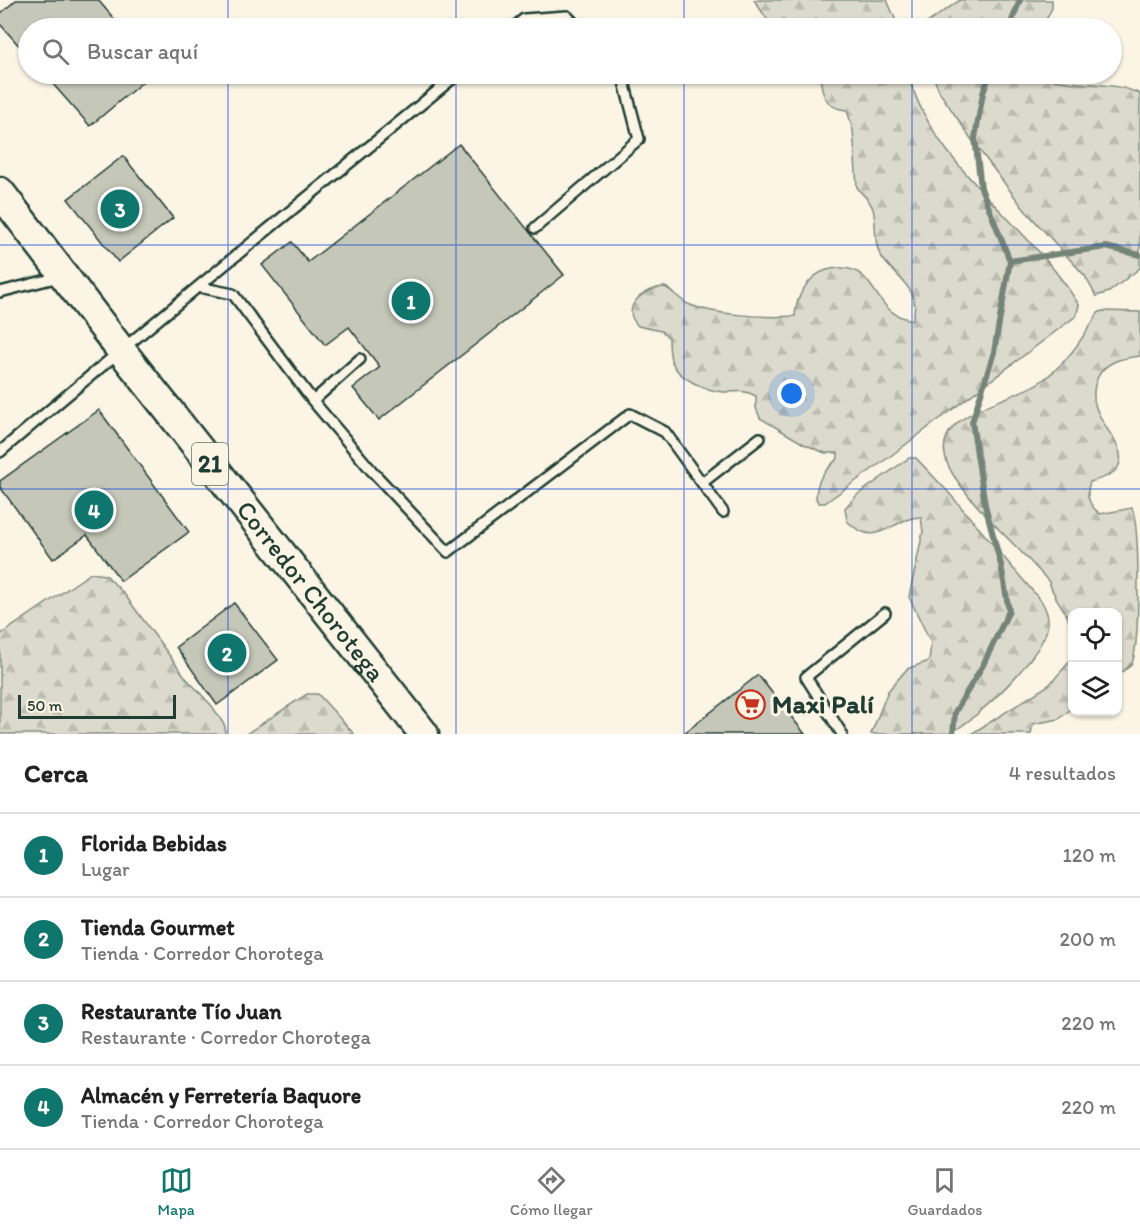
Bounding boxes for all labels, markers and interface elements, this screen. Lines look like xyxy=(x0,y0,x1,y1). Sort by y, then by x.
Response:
search box xyxy=(18,18,1122,84)
icon: search xyxy=(39,35,72,68)
text: Buscar aquí xyxy=(87,38,198,65)
pin: 3 xyxy=(100,186,140,232)
pin: 1 xyxy=(392,278,430,324)
your location xyxy=(777,379,806,408)
road number: 21 xyxy=(192,443,228,485)
pin: 4 xyxy=(74,488,113,532)
street label: Corredor Chorotega xyxy=(230,494,393,688)
map controls xyxy=(1068,608,1122,716)
button: locate xyxy=(1068,608,1122,662)
pin: 2 xyxy=(208,630,246,676)
button: layers xyxy=(1068,662,1122,716)
supermarket icon: Maxi Palí xyxy=(735,688,767,720)
place label: Maxi Palí xyxy=(772,688,874,720)
scale bar xyxy=(18,692,176,720)
text: 50 m xyxy=(27,696,62,715)
text: Cerca xyxy=(24,757,88,789)
text: 4 resultados xyxy=(1009,761,1116,785)
text: Florida Bebidas xyxy=(81,830,227,857)
text: 1 xyxy=(39,843,48,867)
text: 120 m xyxy=(1063,843,1116,867)
text: Lugar xyxy=(81,857,130,881)
text: Tienda Gourmet xyxy=(81,914,235,941)
text: 2 xyxy=(38,927,49,951)
text: 200 m xyxy=(1060,927,1116,951)
text: Tienda · Corredor Chorotega xyxy=(81,941,324,965)
text: Restaurante Tío Juan xyxy=(81,998,282,1025)
text: 3 xyxy=(38,1011,49,1035)
text: 220 m xyxy=(1061,1011,1116,1035)
text: Restaurante · Corredor Chorotega xyxy=(81,1025,371,1049)
text: Almacén y Ferretería Baquore xyxy=(81,1082,361,1109)
text: 4 xyxy=(37,1095,50,1119)
text: 220 m xyxy=(1061,1095,1116,1119)
text: Tienda · Corredor Chorotega xyxy=(81,1109,324,1133)
tab: Mapa xyxy=(157,1164,195,1219)
tab: Cómo llegar xyxy=(510,1164,593,1219)
tab: Guardados xyxy=(907,1164,982,1219)

